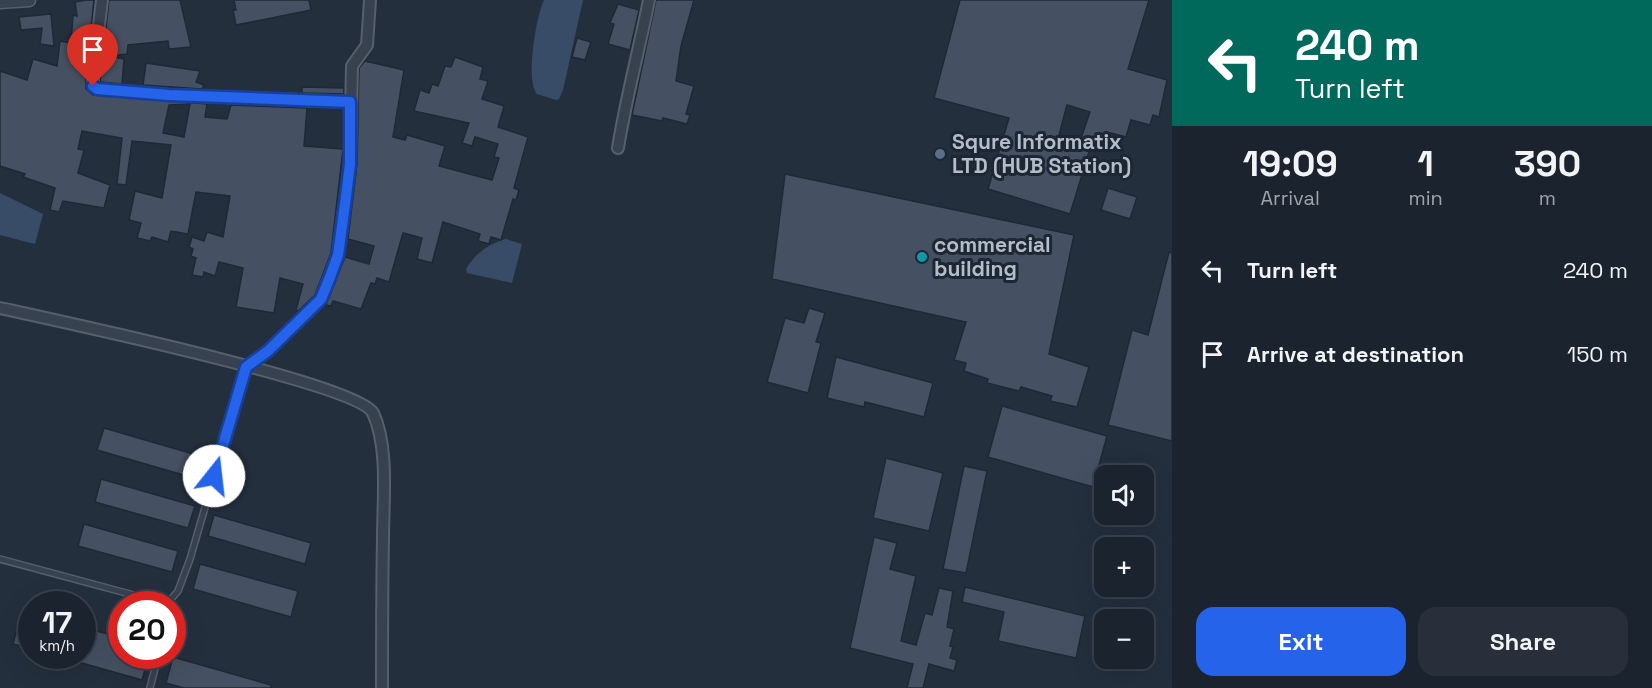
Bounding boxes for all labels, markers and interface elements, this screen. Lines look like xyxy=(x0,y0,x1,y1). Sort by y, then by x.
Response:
text: 240 m xyxy=(1295,19,1420,72)
pin xyxy=(67,24,118,86)
icon: left xyxy=(1196,24,1274,102)
icon: arrive xyxy=(76,33,109,66)
text: Turn left xyxy=(1295,71,1405,106)
place label: Squre Informatix LTD (HUB Station) xyxy=(952,128,1131,179)
text: 19:09 xyxy=(1243,141,1338,187)
text: 1 xyxy=(1418,141,1434,187)
text: 390 xyxy=(1514,141,1581,187)
marker: Squre Informatix LTD (HUB Station) xyxy=(933,147,947,161)
text: Arrival xyxy=(1261,185,1320,211)
text: min xyxy=(1408,185,1443,211)
text: m xyxy=(1539,185,1556,211)
place label: commercial building xyxy=(934,231,1051,282)
marker: commercial building xyxy=(915,250,929,264)
icon: left xyxy=(1196,254,1229,287)
text: Turn left xyxy=(1247,256,1337,284)
text: 240 m xyxy=(1563,256,1628,284)
icon: arrive xyxy=(1196,338,1229,371)
text: Arrive at destination xyxy=(1247,340,1464,368)
text: 150 m xyxy=(1567,340,1628,368)
position arrow xyxy=(182,444,246,508)
map controls xyxy=(1094,465,1154,669)
button: sound xyxy=(1094,465,1154,525)
button: + xyxy=(1094,537,1154,597)
speed limit sign: 20 xyxy=(108,591,186,669)
text: 17 xyxy=(42,603,72,642)
button: Exit xyxy=(1196,607,1406,676)
button: Share xyxy=(1418,607,1628,676)
button: − xyxy=(1094,609,1154,669)
text: km/h xyxy=(39,636,75,655)

